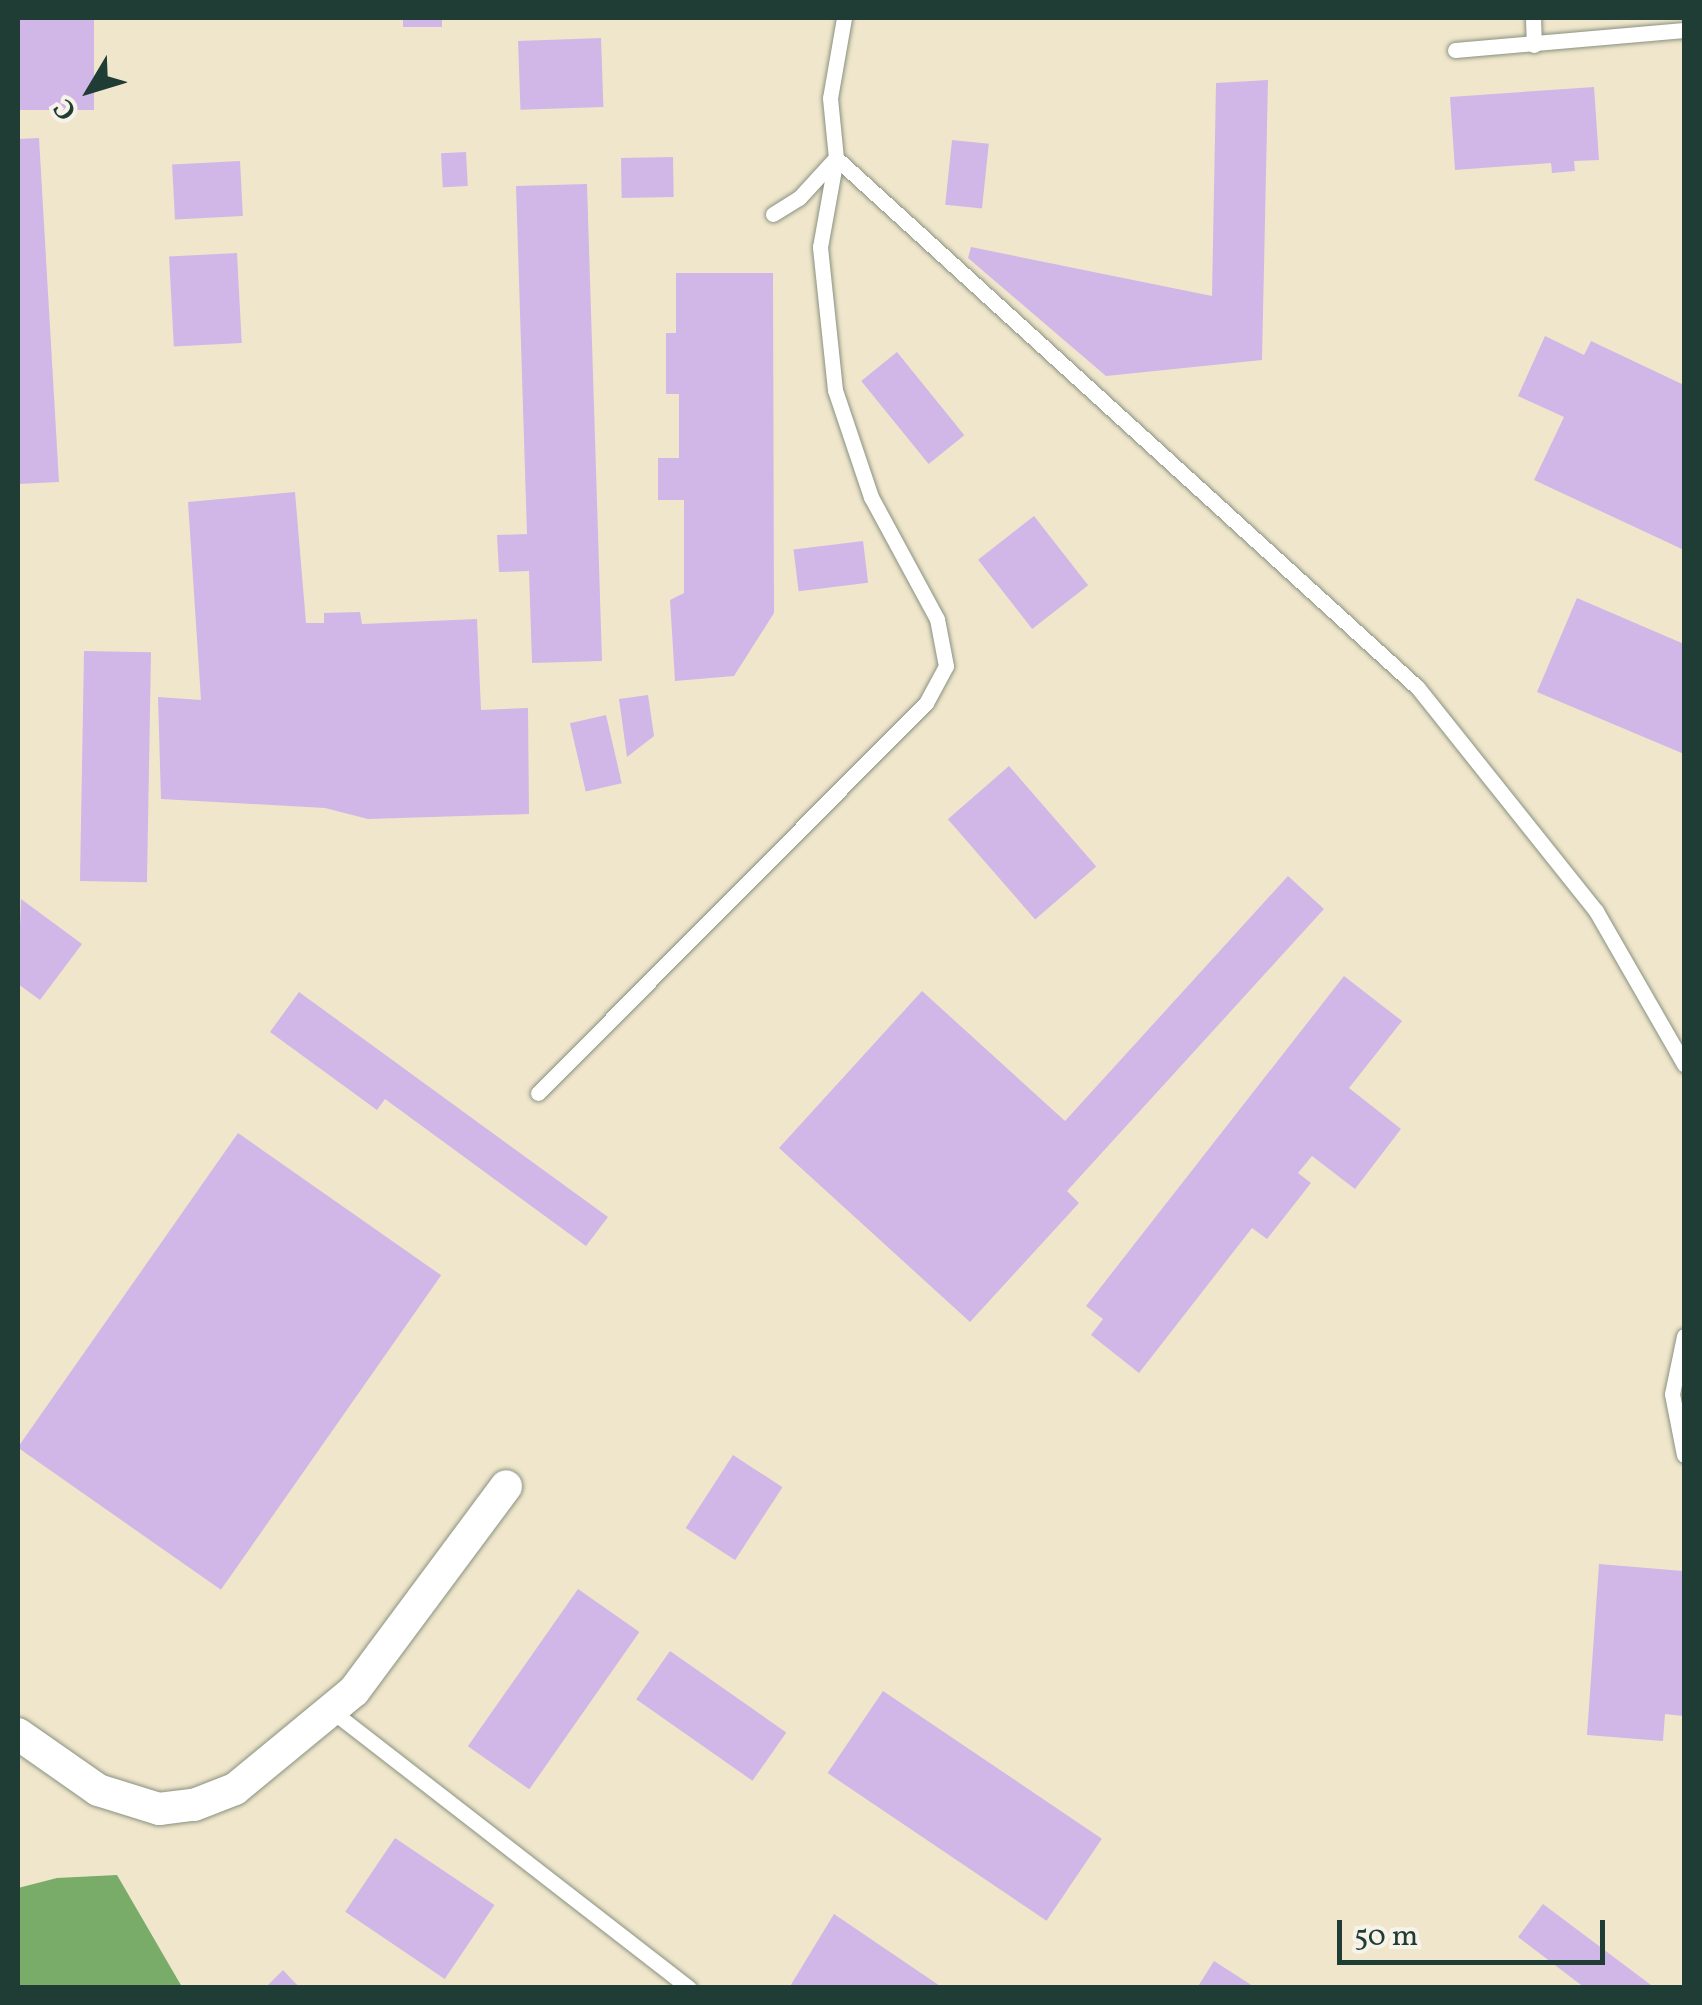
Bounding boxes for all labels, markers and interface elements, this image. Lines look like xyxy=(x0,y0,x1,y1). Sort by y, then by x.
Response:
north arrow xyxy=(40,40,140,140)
text: С xyxy=(45,90,87,128)
scale bar xyxy=(1342,1900,1610,1962)
text: 50 m xyxy=(1354,1916,1418,1958)

